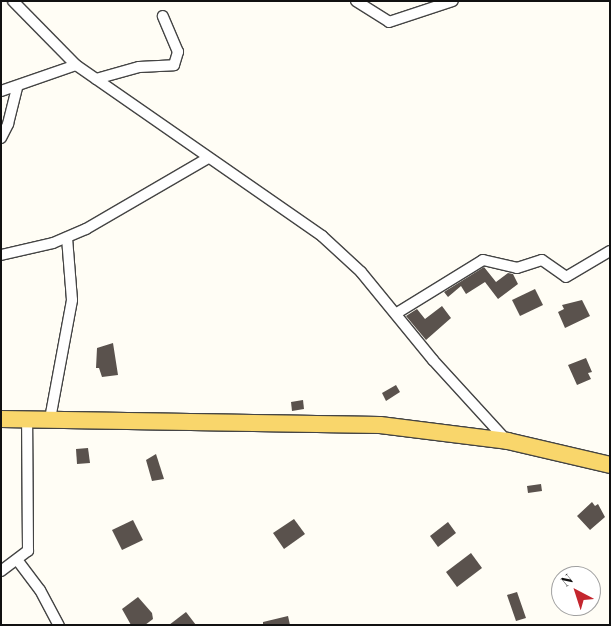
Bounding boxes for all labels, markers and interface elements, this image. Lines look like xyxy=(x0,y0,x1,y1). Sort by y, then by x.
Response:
north arrow xyxy=(551,566,601,616)
text: N xyxy=(557,569,577,590)

